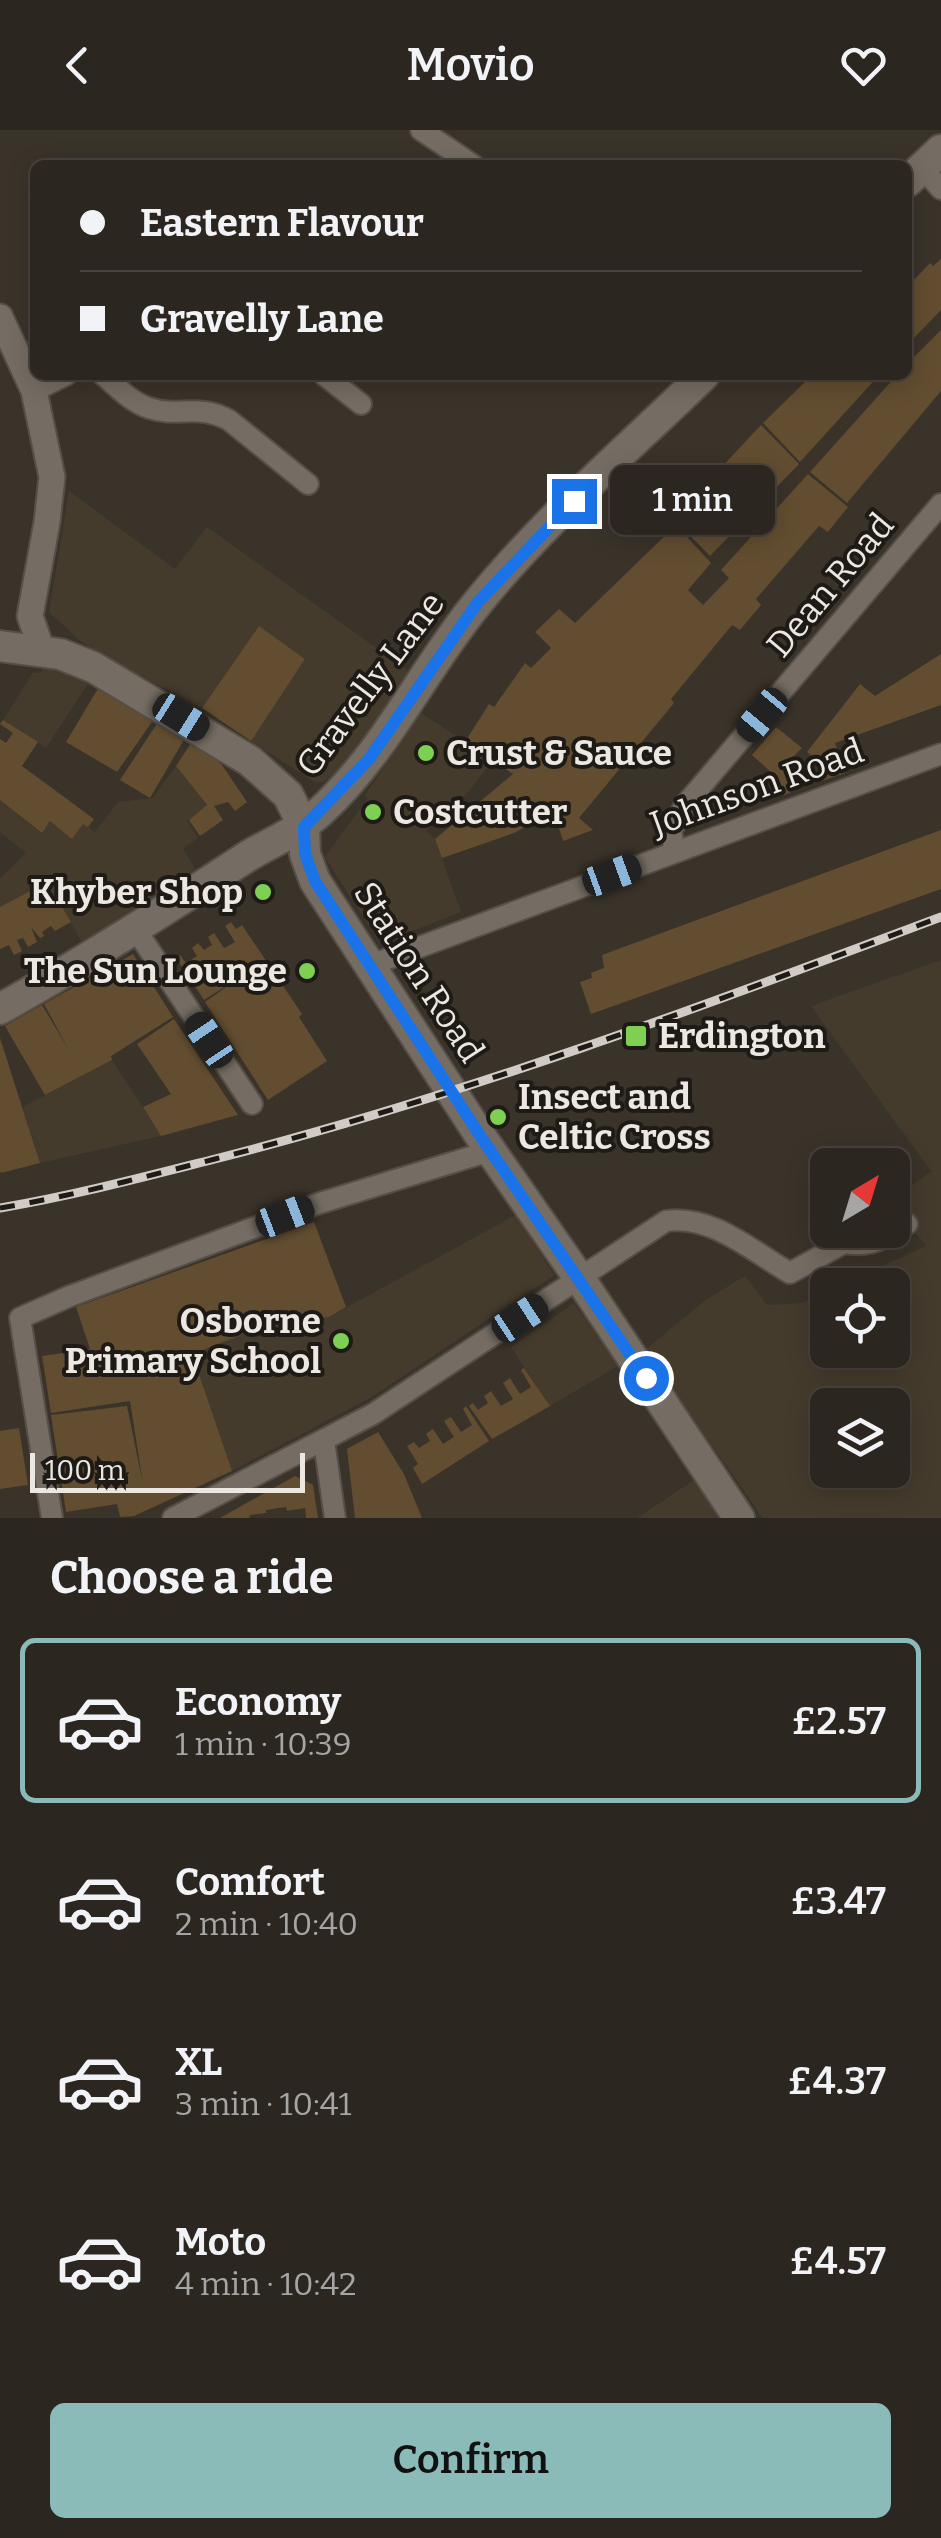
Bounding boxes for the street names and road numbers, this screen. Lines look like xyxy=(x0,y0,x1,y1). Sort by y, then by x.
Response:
street label: Dean Road xyxy=(758,505,902,665)
street label: Gravelly Lane xyxy=(287,584,453,784)
street label: Johnson Road xyxy=(644,729,869,845)
street label: Station Road xyxy=(345,874,493,1070)

